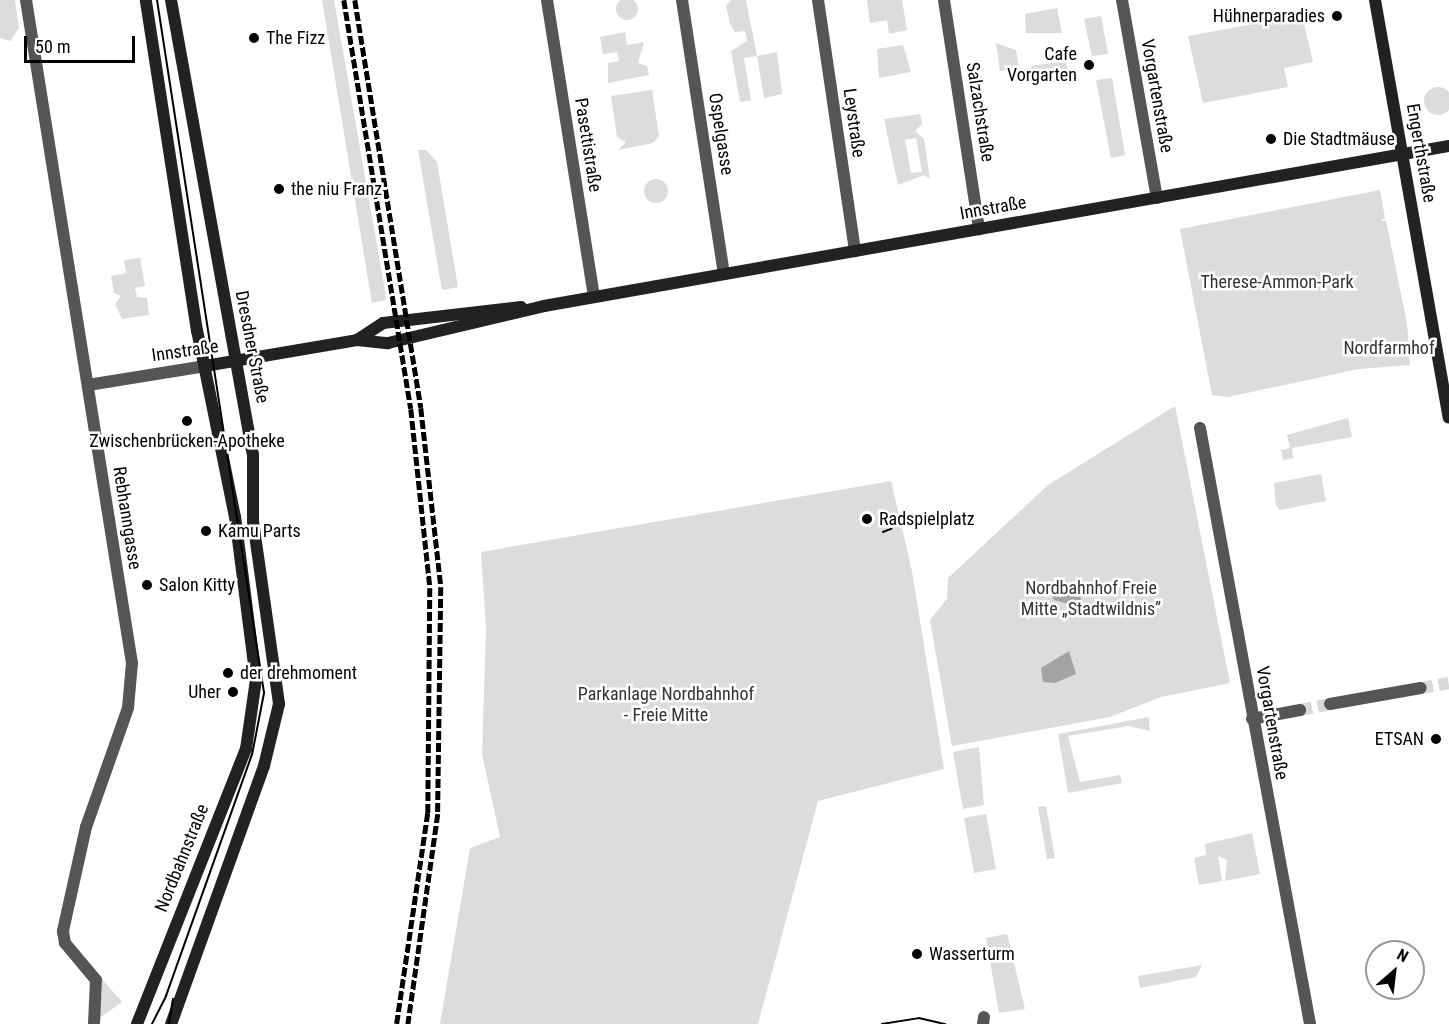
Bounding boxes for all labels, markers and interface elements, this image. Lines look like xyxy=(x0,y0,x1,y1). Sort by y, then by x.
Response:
place label: Hühnerparadies xyxy=(1213,5,1325,27)
marker: Hühnerparadies xyxy=(1330,9,1344,23)
scale bar xyxy=(27,24,138,62)
place label: The Fizz xyxy=(266,27,325,49)
marker: The Fizz xyxy=(247,31,261,45)
text: 50 m xyxy=(35,36,70,57)
street label: Vorgartenstraße xyxy=(1136,37,1178,155)
place label: Cafe Vorgarten xyxy=(1007,44,1077,86)
marker: Cafe Vorgarten xyxy=(1082,58,1096,72)
street label: Salzachstraße xyxy=(961,61,999,163)
street label: Leystraße xyxy=(838,87,870,159)
street label: Ospelgasse xyxy=(704,91,738,177)
street label: Pasettistraße xyxy=(570,96,606,194)
street label: Engerthstraße xyxy=(1402,102,1440,204)
place label: Die Stadtmäuse xyxy=(1283,128,1395,150)
marker: Die Stadtmäuse xyxy=(1264,132,1278,146)
place label: the niu Franz xyxy=(291,178,382,200)
marker: the niu Franz xyxy=(272,182,286,196)
street label: Innstraße xyxy=(958,192,1028,224)
park label: Therese-Ammon-Park xyxy=(1200,271,1354,293)
street label: Dresdner Straße xyxy=(231,289,273,405)
street label: Innstraße xyxy=(150,336,220,366)
park label: Nordfarmhof xyxy=(1343,337,1435,359)
marker: Zwischenbrücken-Apotheke xyxy=(180,414,194,428)
place label: Zwischenbrücken-Apotheke xyxy=(89,430,285,452)
street label: Rebhanngasse xyxy=(108,465,146,571)
place label: Radspielplatz xyxy=(879,508,975,530)
marker: Radspielplatz xyxy=(860,512,874,526)
place label: Kamu Parts xyxy=(218,520,301,542)
marker: Kamu Parts xyxy=(199,524,213,538)
place label: Salon Kitty xyxy=(159,574,235,596)
marker: Salon Kitty xyxy=(140,578,154,592)
park label: Nordbahnhof Freie Mitte „Stadtwildnis” xyxy=(1021,578,1161,620)
place label: der drehmoment xyxy=(240,662,357,684)
street label: Vorgartenstraße xyxy=(1251,664,1293,782)
marker: der drehmoment xyxy=(221,666,235,680)
place label: Uher xyxy=(188,681,221,703)
park label: Parkanlage Nordbahnhof - Freie Mitte xyxy=(578,684,754,726)
marker: Uher xyxy=(226,685,240,699)
place label: ETSAN xyxy=(1375,728,1424,750)
marker: ETSAN xyxy=(1429,732,1443,746)
street label: Nordbahnstraße xyxy=(151,801,213,915)
north arrow xyxy=(1365,940,1425,1000)
place label: Wasserturm xyxy=(929,943,1015,965)
text: N xyxy=(1394,945,1412,966)
marker: Wasserturm xyxy=(910,947,924,961)

